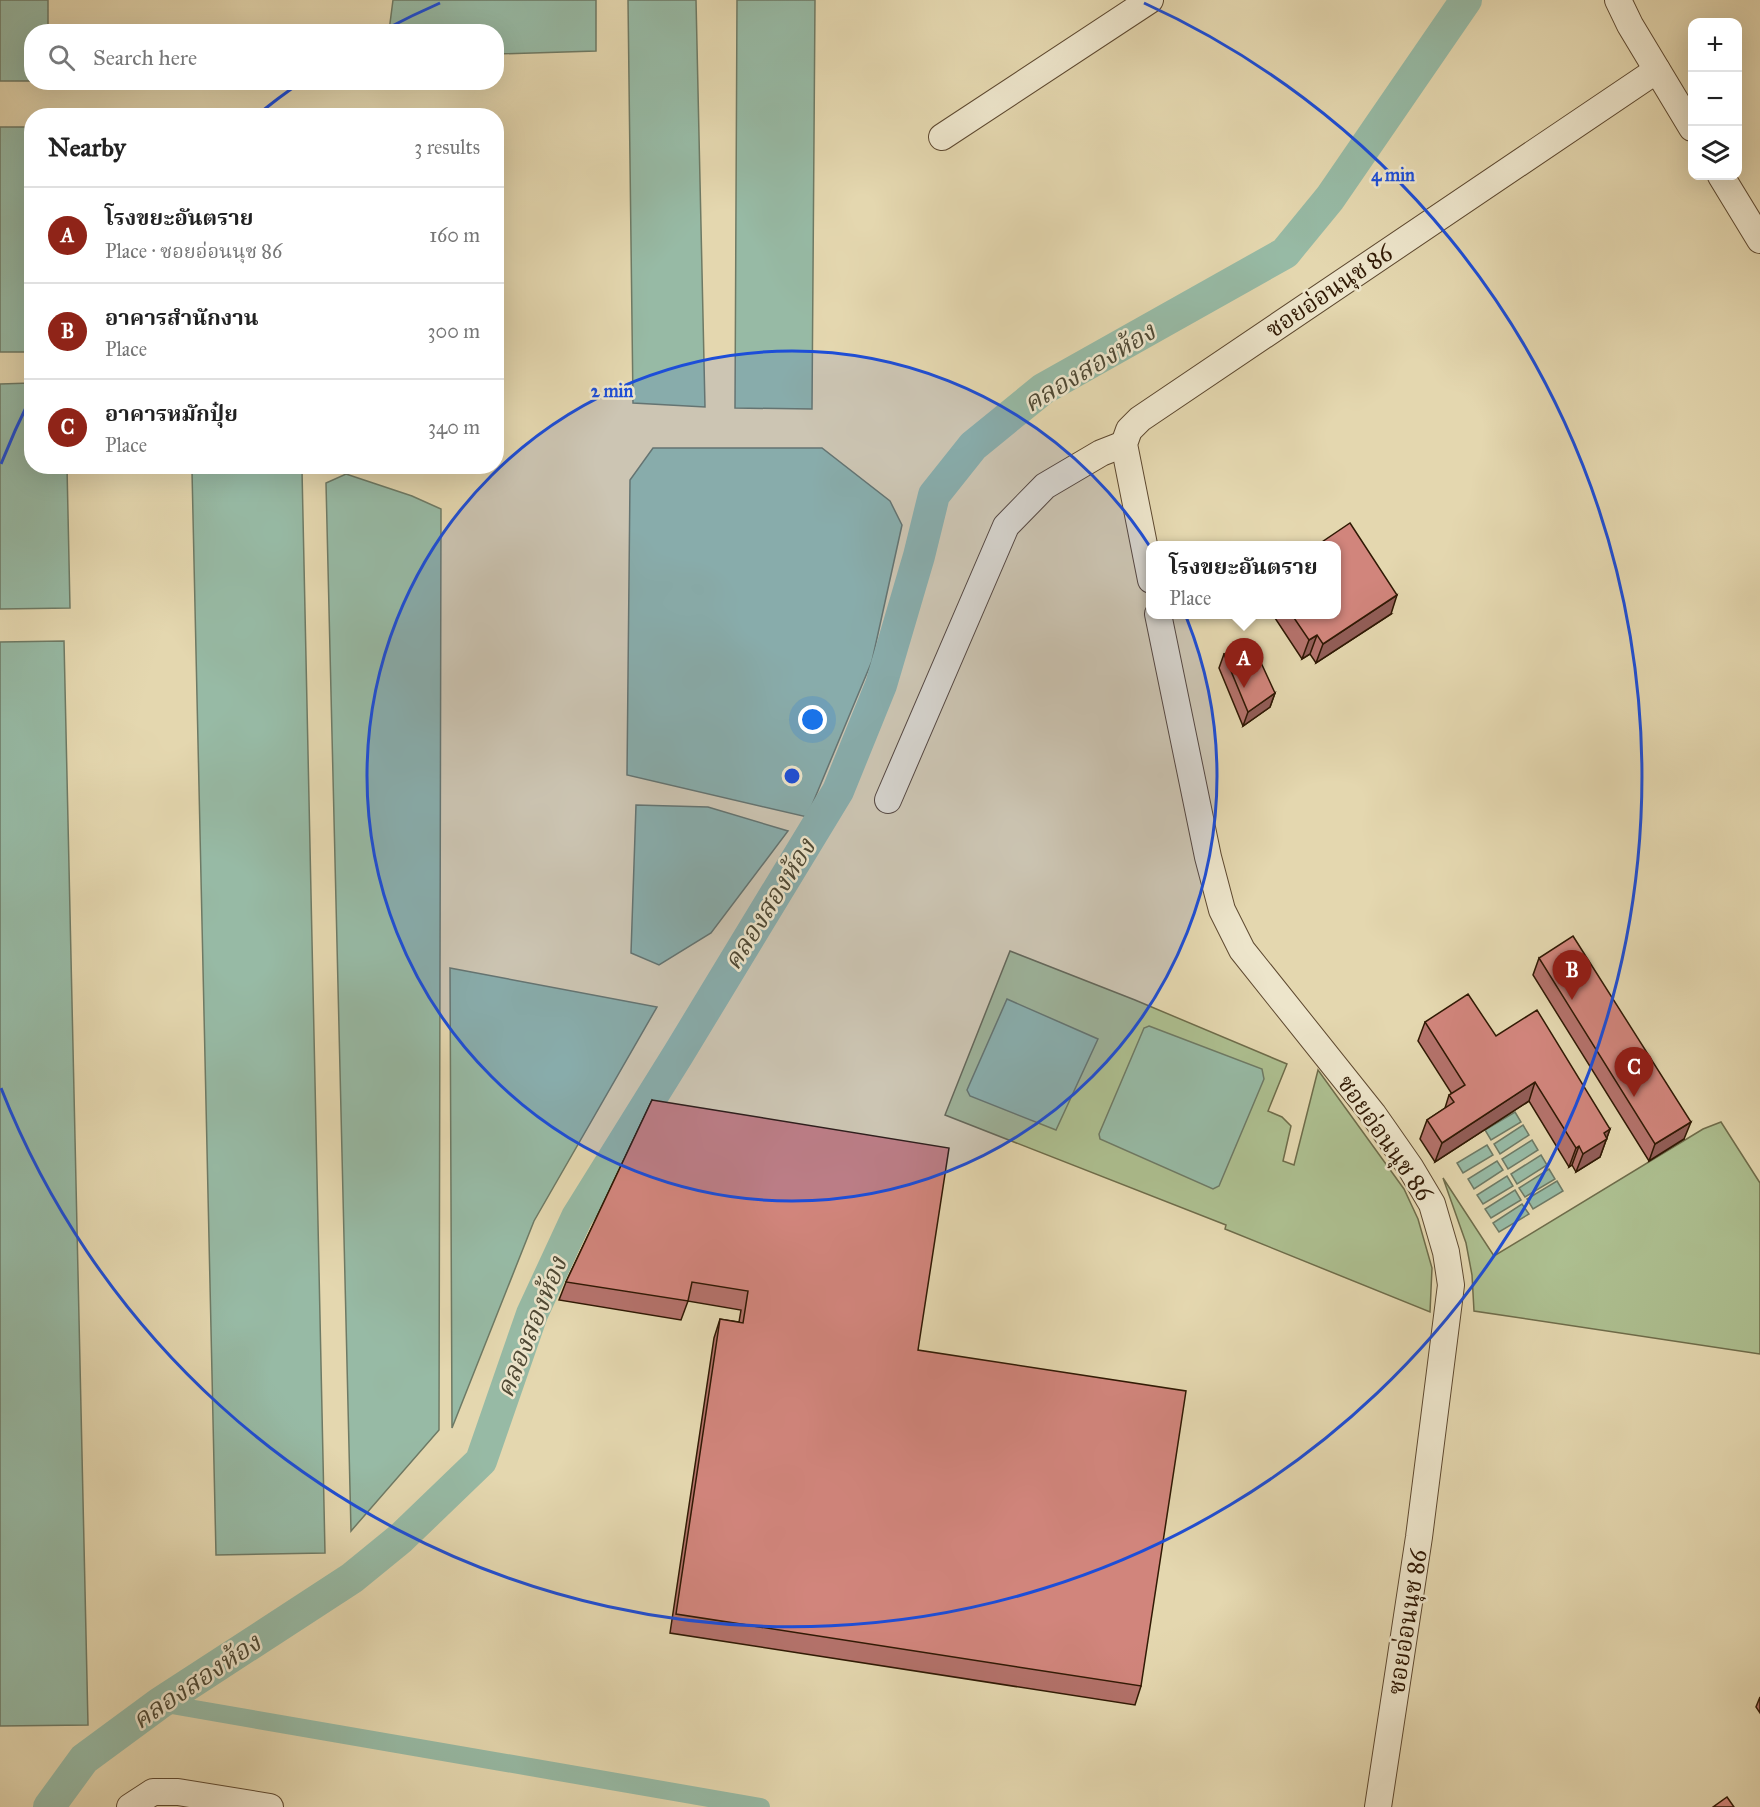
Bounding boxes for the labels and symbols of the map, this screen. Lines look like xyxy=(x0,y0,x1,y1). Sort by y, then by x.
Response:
text: 4 min xyxy=(1371,164,1415,187)
street label: ซอยอ่อนนุช 86 xyxy=(1260,237,1399,344)
water label: คลองสองห้อง xyxy=(1017,314,1162,419)
text: 2 min xyxy=(591,380,634,402)
pin: A xyxy=(1224,638,1264,688)
your location xyxy=(798,705,827,734)
centre of rings xyxy=(782,766,802,786)
water label: คลองสองห้อง xyxy=(716,832,822,976)
pin: B xyxy=(1552,950,1592,1000)
pin: C xyxy=(1614,1048,1654,1097)
street label: ซอยอ่อนนุช 86 xyxy=(1331,1069,1440,1207)
water label: คลองสองห้อง xyxy=(488,1251,574,1402)
street label: ซอยอ่อนนุช 86 xyxy=(1381,1547,1433,1697)
water label: คลองสองห้อง xyxy=(125,1626,267,1736)

